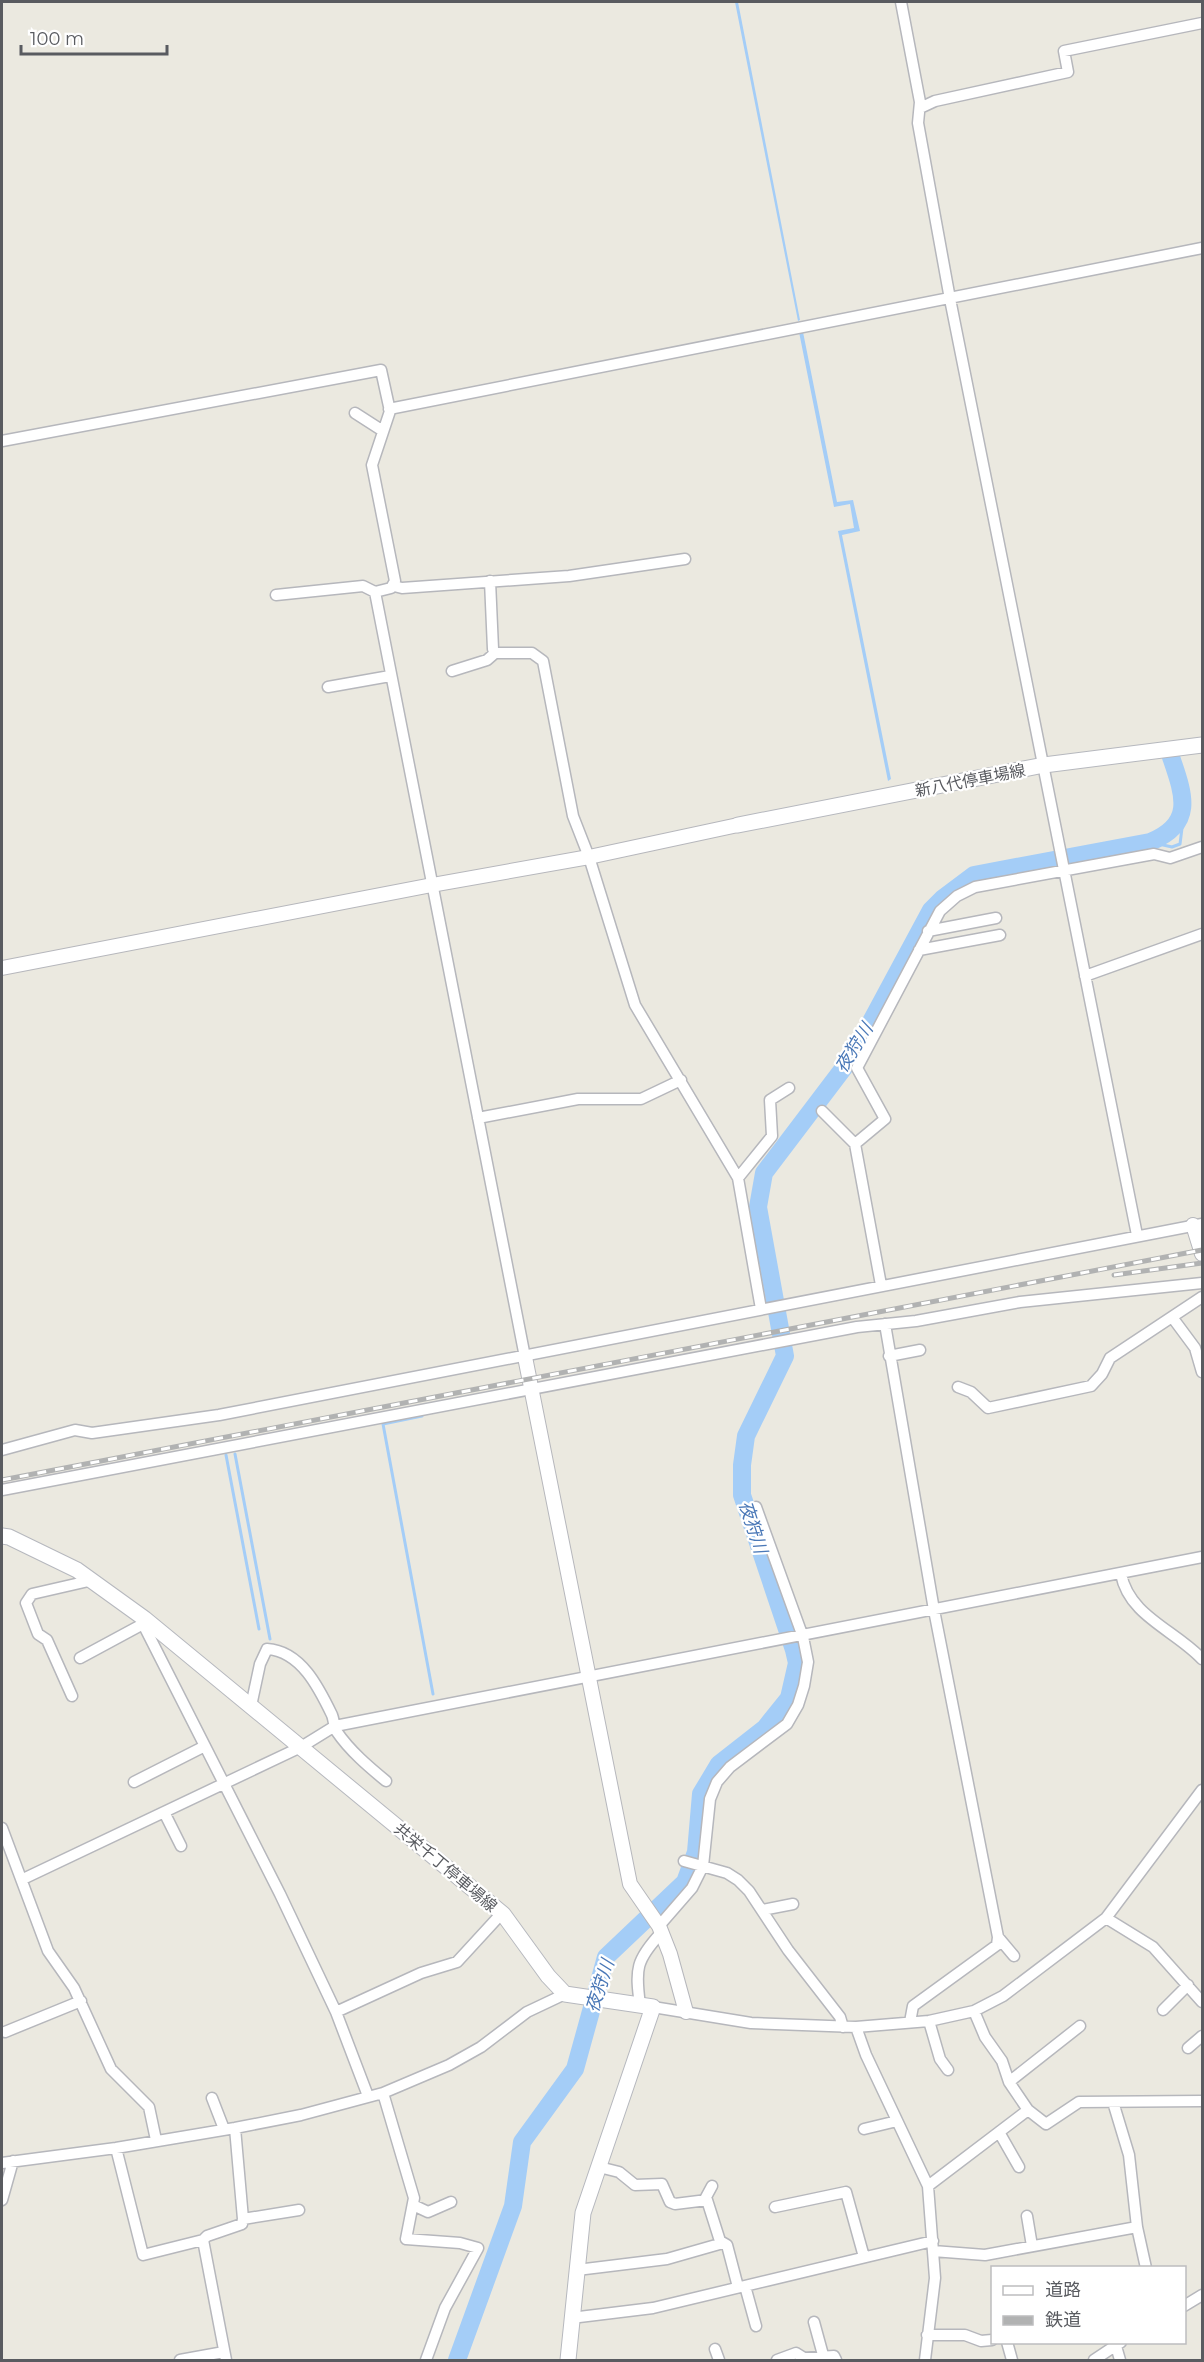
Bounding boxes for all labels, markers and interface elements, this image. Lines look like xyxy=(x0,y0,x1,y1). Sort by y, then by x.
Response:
scale bar xyxy=(21,18,166,56)
text: 100 m xyxy=(30,28,84,50)
street label: 新八代停車場線 xyxy=(913,760,1027,801)
water label: 夜狩川 xyxy=(830,1018,879,1077)
water label: 夜狩川 xyxy=(734,1498,772,1558)
street label: 共栄千丁停車場線 xyxy=(391,1819,501,1916)
water label: 夜狩川 xyxy=(581,1955,619,2015)
legend xyxy=(991,2266,1186,2344)
text: 道路 xyxy=(1045,2279,1081,2301)
text: 鉄道 xyxy=(1045,2309,1081,2331)

